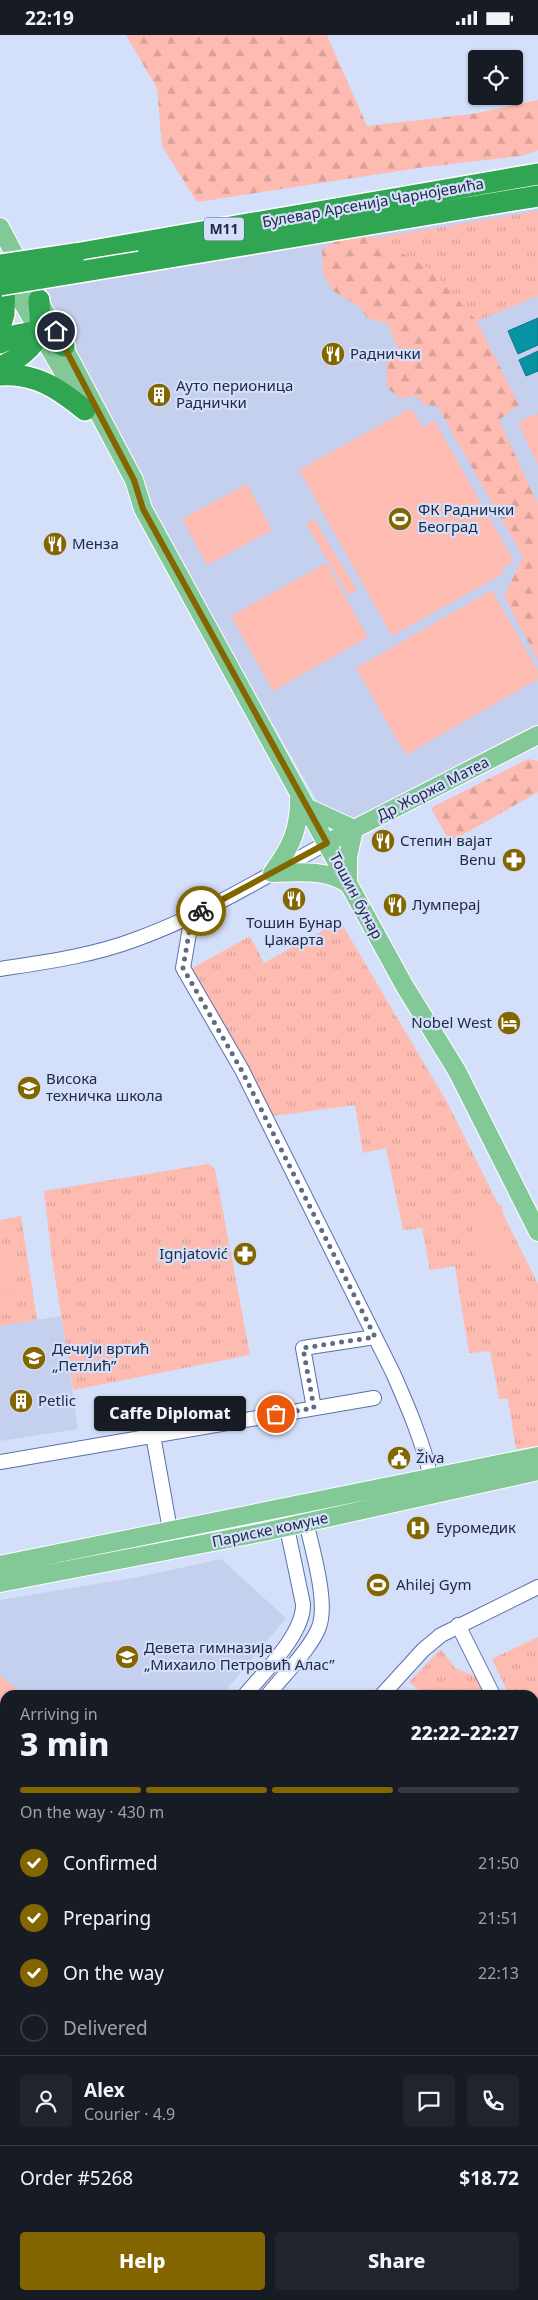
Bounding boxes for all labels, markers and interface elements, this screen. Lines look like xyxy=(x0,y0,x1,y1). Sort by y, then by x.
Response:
text: 22:19 xyxy=(25,5,74,31)
map controls xyxy=(468,50,523,105)
button: locate xyxy=(468,50,523,105)
street label: Булевар Арсенија Чарнојевића xyxy=(260,173,485,231)
road number: M11 xyxy=(204,217,244,240)
pin xyxy=(35,310,77,352)
icon: home xyxy=(42,317,70,345)
restaurant icon: Раднички xyxy=(320,341,346,367)
place label: Раднички xyxy=(350,343,421,363)
place label: Ауто перионица Раднички xyxy=(176,375,293,412)
building icon: Ауто перионица Раднички xyxy=(146,382,172,408)
place label: ФК Раднички Београд xyxy=(418,499,514,536)
sports icon: ФК Раднички Београд xyxy=(387,506,413,532)
restaurant icon: Менза xyxy=(42,531,68,557)
place label: Менза xyxy=(72,533,119,553)
street label: Др Жоржа Матеа xyxy=(373,751,492,825)
restaurant icon: Степин вајат xyxy=(370,828,396,854)
place label: Степин вајат xyxy=(400,830,492,850)
pharmacy icon: Benu xyxy=(501,847,527,873)
street label: Тошин бунар xyxy=(326,849,388,942)
place label: Benu xyxy=(459,849,496,869)
courier xyxy=(176,886,226,936)
restaurant icon: Тошин Бунар Џакарта xyxy=(281,886,307,912)
restaurant icon: Лумперај xyxy=(382,892,408,918)
place label: Лумперај xyxy=(412,894,480,914)
icon: bike xyxy=(187,897,215,925)
place label: Тошин Бунар Џакарта xyxy=(246,912,342,949)
hotel icon: Nobel West xyxy=(496,1010,522,1036)
place label: Nobel West xyxy=(411,1012,493,1032)
place label: Висока техничка школа xyxy=(46,1068,163,1105)
school or university icon: Висока техничка школа xyxy=(16,1075,42,1101)
pharmacy icon: Ignjatović xyxy=(232,1241,258,1267)
place label: Ignjatović xyxy=(159,1243,228,1263)
place label: Дечији вртић „Петлић” xyxy=(52,1338,149,1375)
school or university icon: Дечији вртић „Петлић” xyxy=(21,1345,47,1371)
building icon: Petlic xyxy=(8,1388,34,1414)
place label: Petlic xyxy=(38,1390,76,1410)
pin xyxy=(255,1393,297,1435)
callout: Caffe Diplomat xyxy=(94,1397,246,1431)
icon: bag xyxy=(262,1400,290,1428)
text: Caffe Diplomat xyxy=(109,1402,231,1424)
public building icon: Živa xyxy=(386,1445,412,1471)
place label: Živa xyxy=(416,1447,445,1467)
street label: Париске комуне xyxy=(210,1507,330,1551)
hospital icon: Еуромедик xyxy=(405,1515,431,1541)
place label: Еуромедик xyxy=(436,1517,516,1537)
sports icon: Ahilej Gym xyxy=(365,1572,391,1598)
place label: Ahilej Gym xyxy=(396,1574,471,1594)
place label: Девета гимназија „Михаило Петровић Алас” xyxy=(144,1637,335,1674)
school or university icon: Девета гимназија „Михаило Петровић Алас” xyxy=(114,1644,140,1670)
text: Arriving in xyxy=(20,1703,98,1725)
text: 22:22–22:27 xyxy=(411,1720,519,1746)
text: 3 min xyxy=(20,1722,109,1765)
text: On the way · 430 m xyxy=(20,1801,164,1823)
icon: check xyxy=(20,1849,48,1877)
text: Confirmed xyxy=(63,1850,158,1876)
text: 21:50 xyxy=(478,1852,519,1874)
icon: check xyxy=(20,1904,48,1932)
text: Preparing xyxy=(63,1905,151,1931)
text: 21:51 xyxy=(478,1907,519,1929)
icon: check xyxy=(20,1959,48,1987)
text: On the way xyxy=(63,1960,164,1986)
text: 22:13 xyxy=(478,1962,519,1984)
text: Delivered xyxy=(63,2015,148,2041)
button: person xyxy=(20,2075,72,2127)
button: chat xyxy=(403,2075,455,2127)
button: phone xyxy=(467,2075,519,2127)
text: Alex xyxy=(84,2077,125,2103)
text: Courier · 4.9 xyxy=(84,2103,175,2125)
text: Order #5268 xyxy=(20,2165,133,2191)
text: $18.72 xyxy=(459,2165,519,2191)
button: Help xyxy=(20,2232,265,2290)
button: Share xyxy=(275,2232,519,2290)

